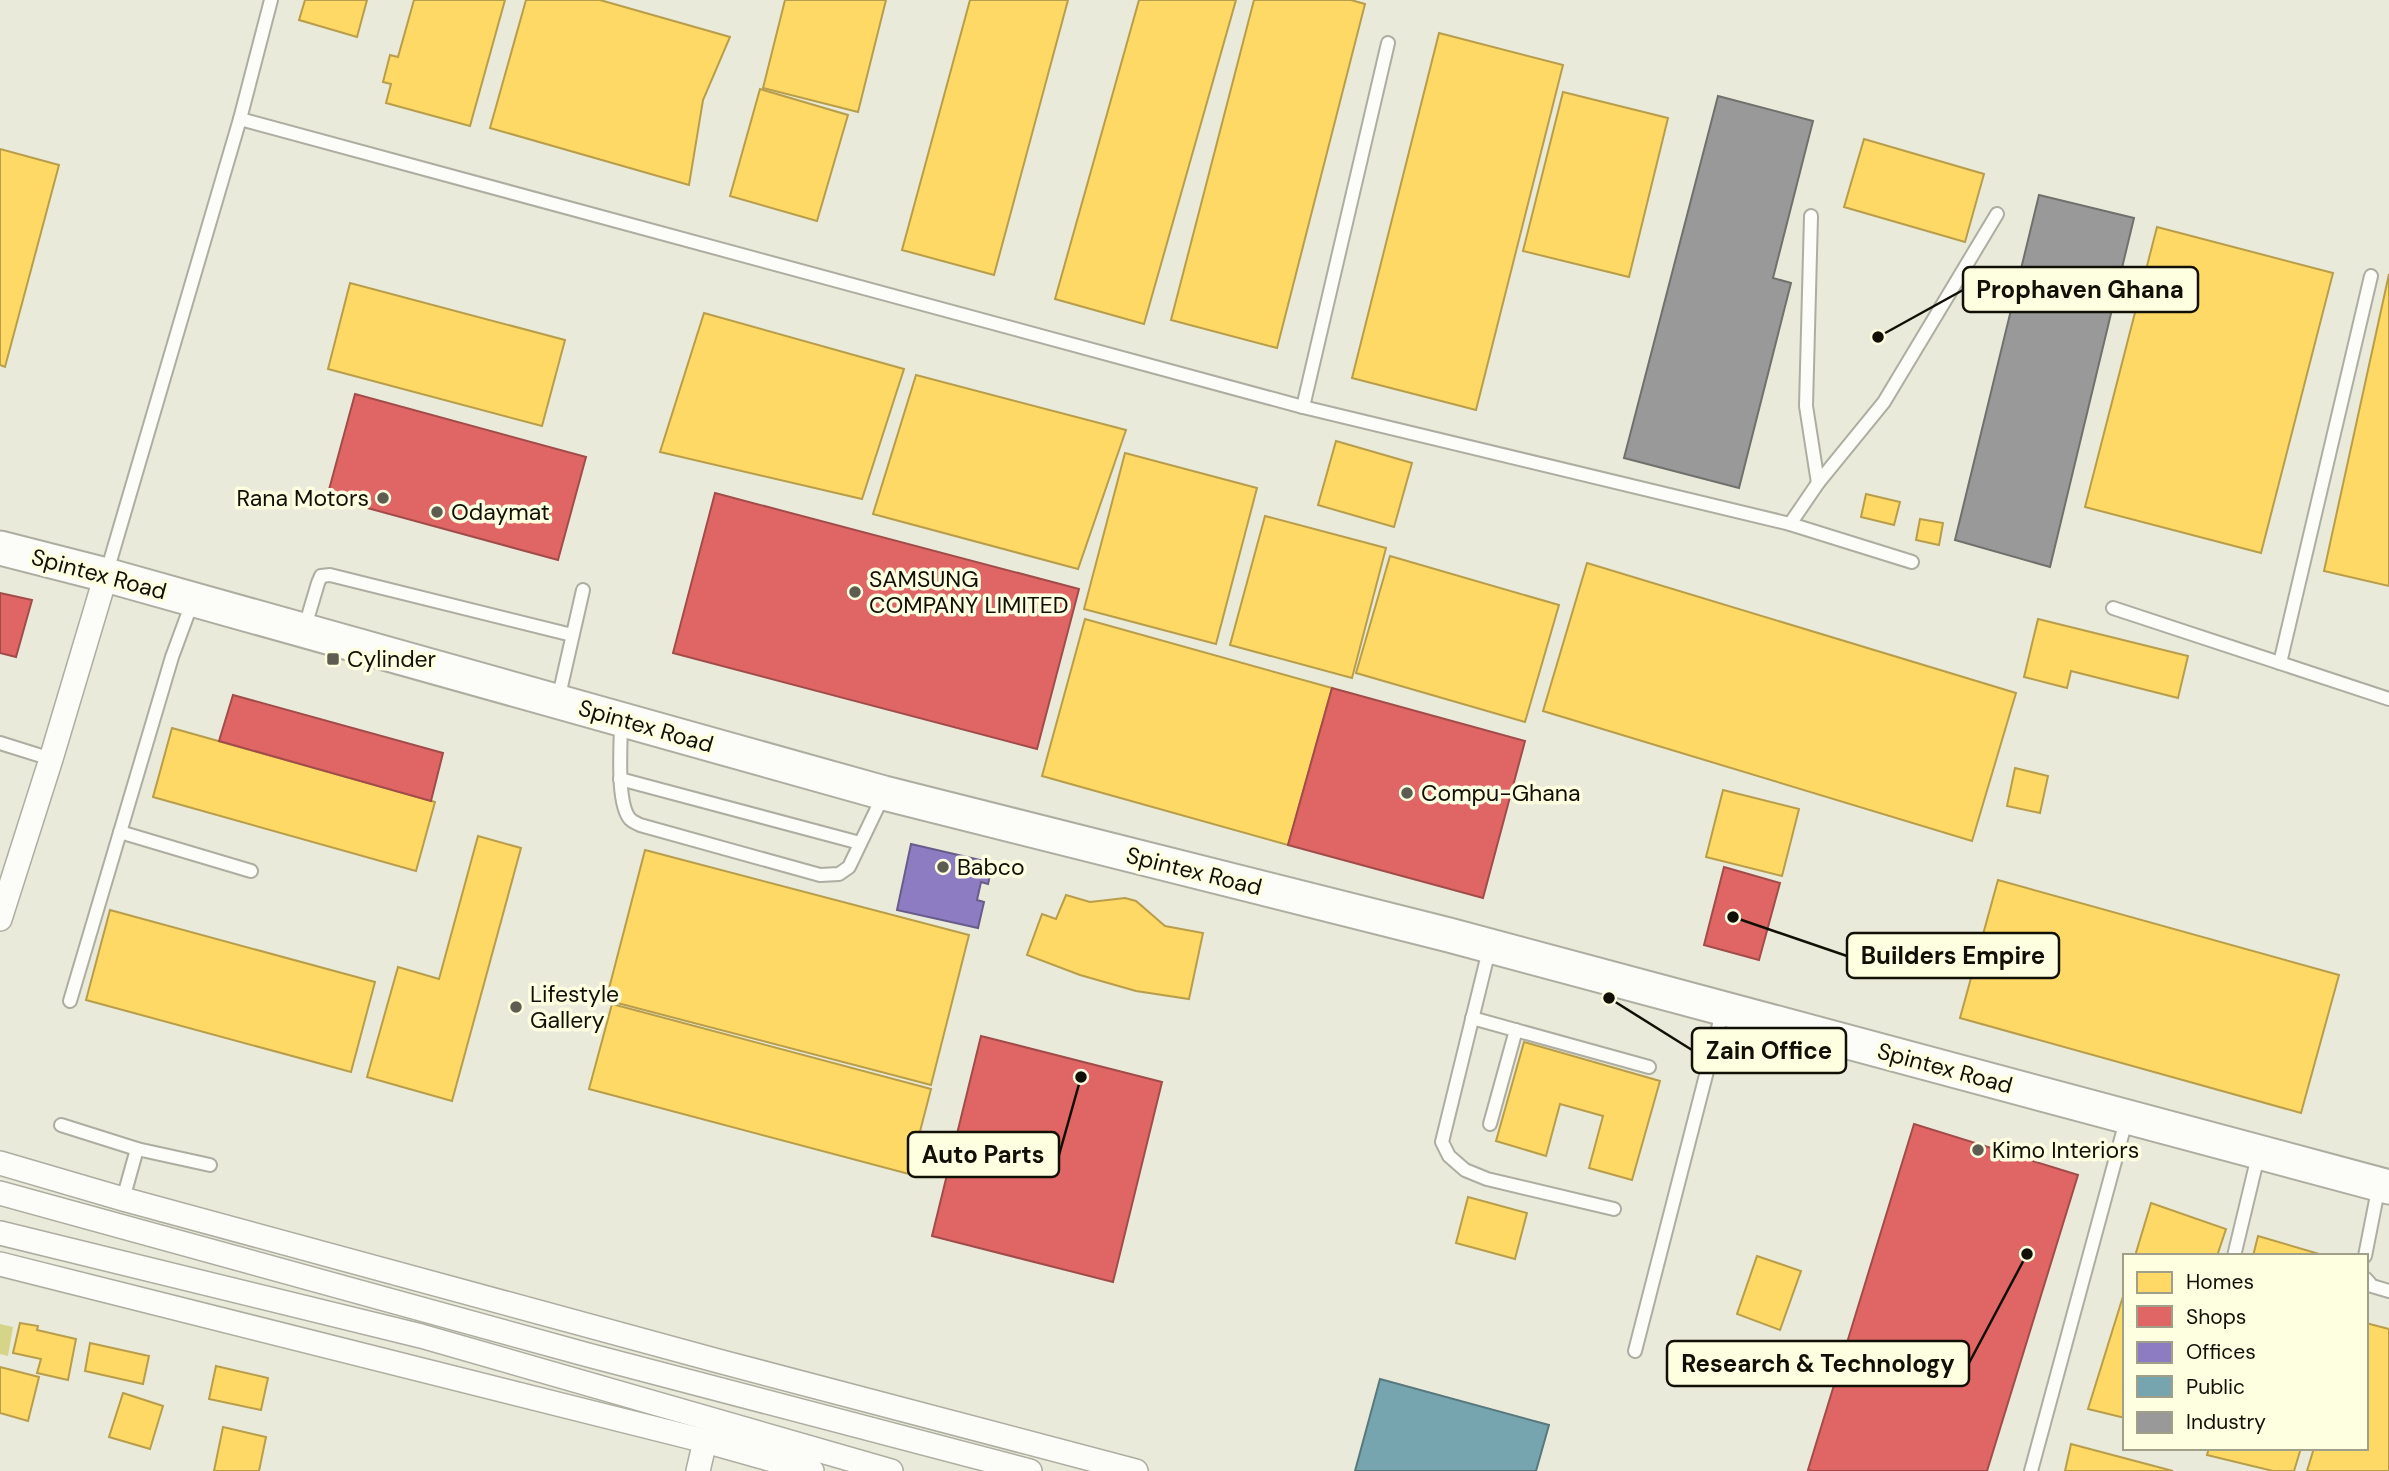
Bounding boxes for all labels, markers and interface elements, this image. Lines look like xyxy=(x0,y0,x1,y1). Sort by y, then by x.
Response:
callout: Prophaven Ghana xyxy=(1963,267,2198,312)
text: Prophaven Ghana xyxy=(1976,274,2184,305)
place label: Rana Motors xyxy=(236,483,369,513)
marker: Rana Motors xyxy=(375,490,391,506)
place label: Odaymat xyxy=(451,497,550,527)
marker: Odaymat xyxy=(429,504,445,520)
street label: Spintex Road xyxy=(28,542,170,606)
place label: SAMSUNG COMPANY LIMITED xyxy=(869,564,1069,620)
marker: SAMSUNG COMPANY LIMITED xyxy=(847,584,863,600)
place label: Cylinder xyxy=(347,644,436,674)
marker: Cylinder xyxy=(325,651,341,667)
street label: Spintex Road xyxy=(575,692,717,760)
place label: Compu-Ghana xyxy=(1421,778,1581,808)
marker: Compu-Ghana xyxy=(1399,785,1415,801)
street label: Spintex Road xyxy=(1123,840,1265,902)
place label: Babco xyxy=(957,852,1025,882)
marker: Babco xyxy=(935,859,951,875)
callout: Builders Empire xyxy=(1847,933,2059,978)
text: Builders Empire xyxy=(1861,940,2045,971)
place label: Lifestyle Gallery xyxy=(530,979,619,1035)
marker: Lifestyle Gallery xyxy=(508,999,524,1015)
callout: Zain Office xyxy=(1692,1028,1846,1073)
text: Zain Office xyxy=(1706,1035,1832,1066)
street label: Spintex Road xyxy=(1874,1036,2016,1100)
callout: Auto Parts xyxy=(908,1132,1059,1177)
place label: Kimo Interiors xyxy=(1992,1135,2139,1165)
text: Auto Parts xyxy=(922,1139,1044,1170)
marker: Kimo Interiors xyxy=(1970,1142,1986,1158)
legend xyxy=(2123,1254,2368,1450)
text: Homes xyxy=(2186,1268,2254,1296)
text: Shops xyxy=(2186,1303,2246,1331)
text: Offices xyxy=(2186,1338,2256,1366)
callout: Research & Technology xyxy=(1667,1341,1969,1386)
text: Research & Technology xyxy=(1681,1348,1955,1379)
text: Public xyxy=(2186,1373,2245,1401)
text: Industry xyxy=(2186,1408,2266,1436)

